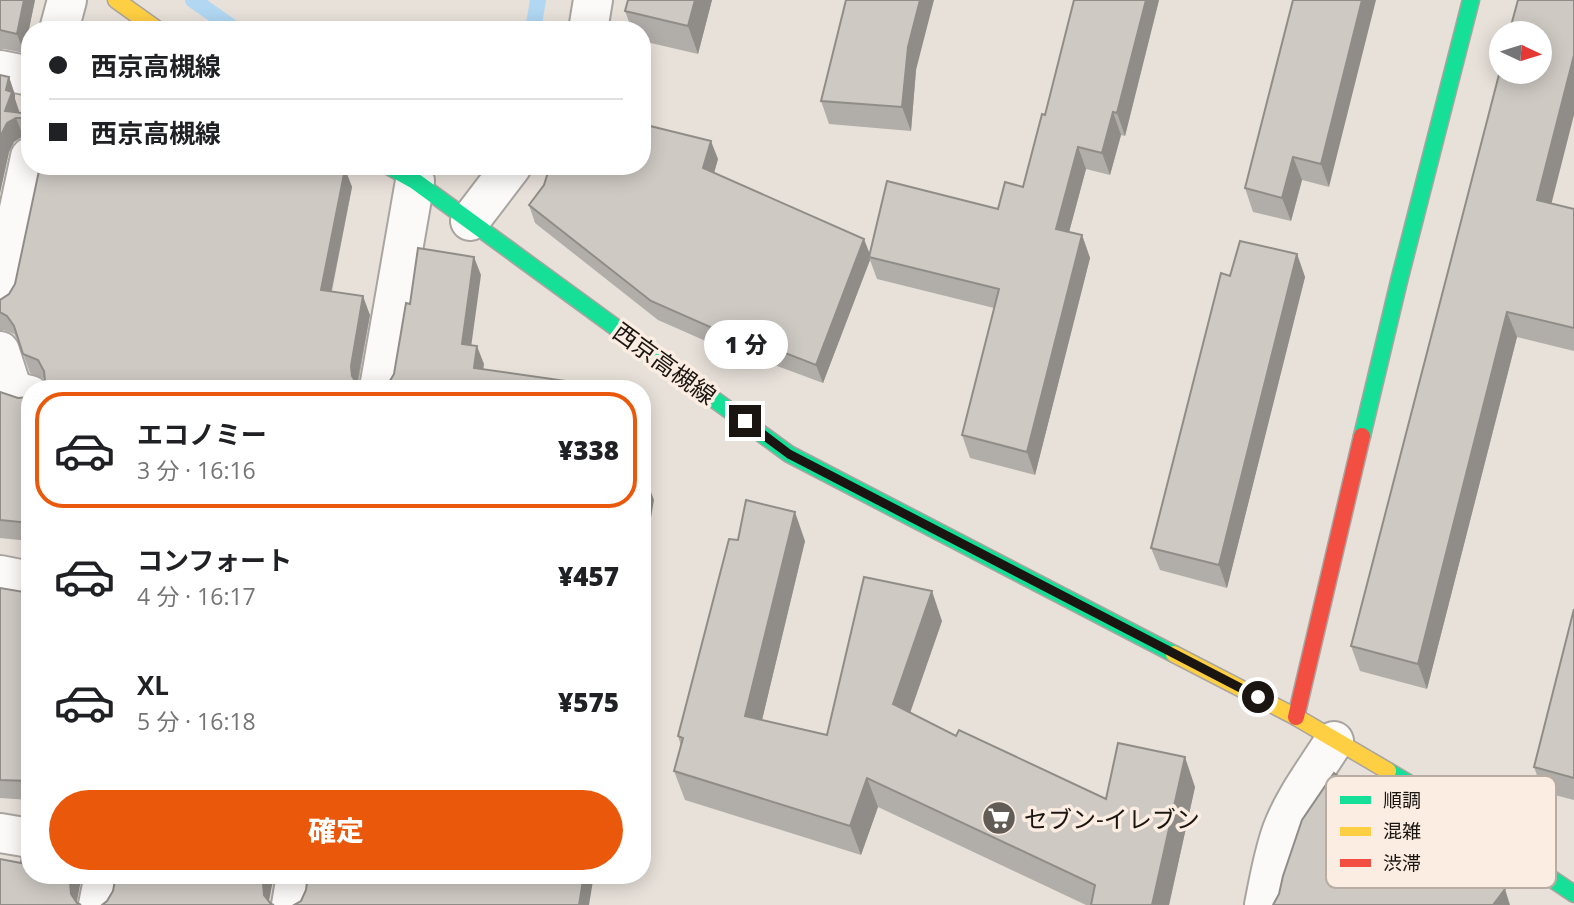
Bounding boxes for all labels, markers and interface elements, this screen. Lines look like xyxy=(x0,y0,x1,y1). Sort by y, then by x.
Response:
north arrow xyxy=(1489,21,1552,84)
map controls xyxy=(1489,21,1552,84)
text: 西京高槻線 xyxy=(91,48,221,84)
text: 西京高槻線 xyxy=(91,115,221,151)
street label: 西京高槻線 xyxy=(607,314,723,412)
callout: 1 分 xyxy=(703,320,787,368)
text: 1 分 xyxy=(725,328,767,360)
route end xyxy=(729,405,761,437)
text: エコノミー xyxy=(137,416,267,452)
icon: car xyxy=(53,419,116,482)
text: ¥338 xyxy=(558,432,619,468)
text: 3 分 · 16:16 xyxy=(137,454,256,486)
text: コンフォート xyxy=(137,542,292,578)
icon: car xyxy=(53,545,116,608)
text: ¥457 xyxy=(558,558,619,594)
text: 4 分 · 16:17 xyxy=(137,580,256,612)
text: XL xyxy=(137,667,169,703)
icon: car xyxy=(53,671,116,734)
route start xyxy=(1242,681,1274,713)
text: ¥575 xyxy=(558,684,619,720)
text: 5 分 · 16:18 xyxy=(137,705,256,737)
legend xyxy=(1326,776,1556,888)
text: 順調 xyxy=(1383,787,1421,813)
button: 確定 xyxy=(49,790,623,870)
supermarket icon: セブン-イレブン xyxy=(980,799,1018,837)
place label: セブン-イレブン xyxy=(1024,802,1200,835)
text: 混雑 xyxy=(1383,818,1421,844)
text: 渋滞 xyxy=(1383,850,1421,876)

